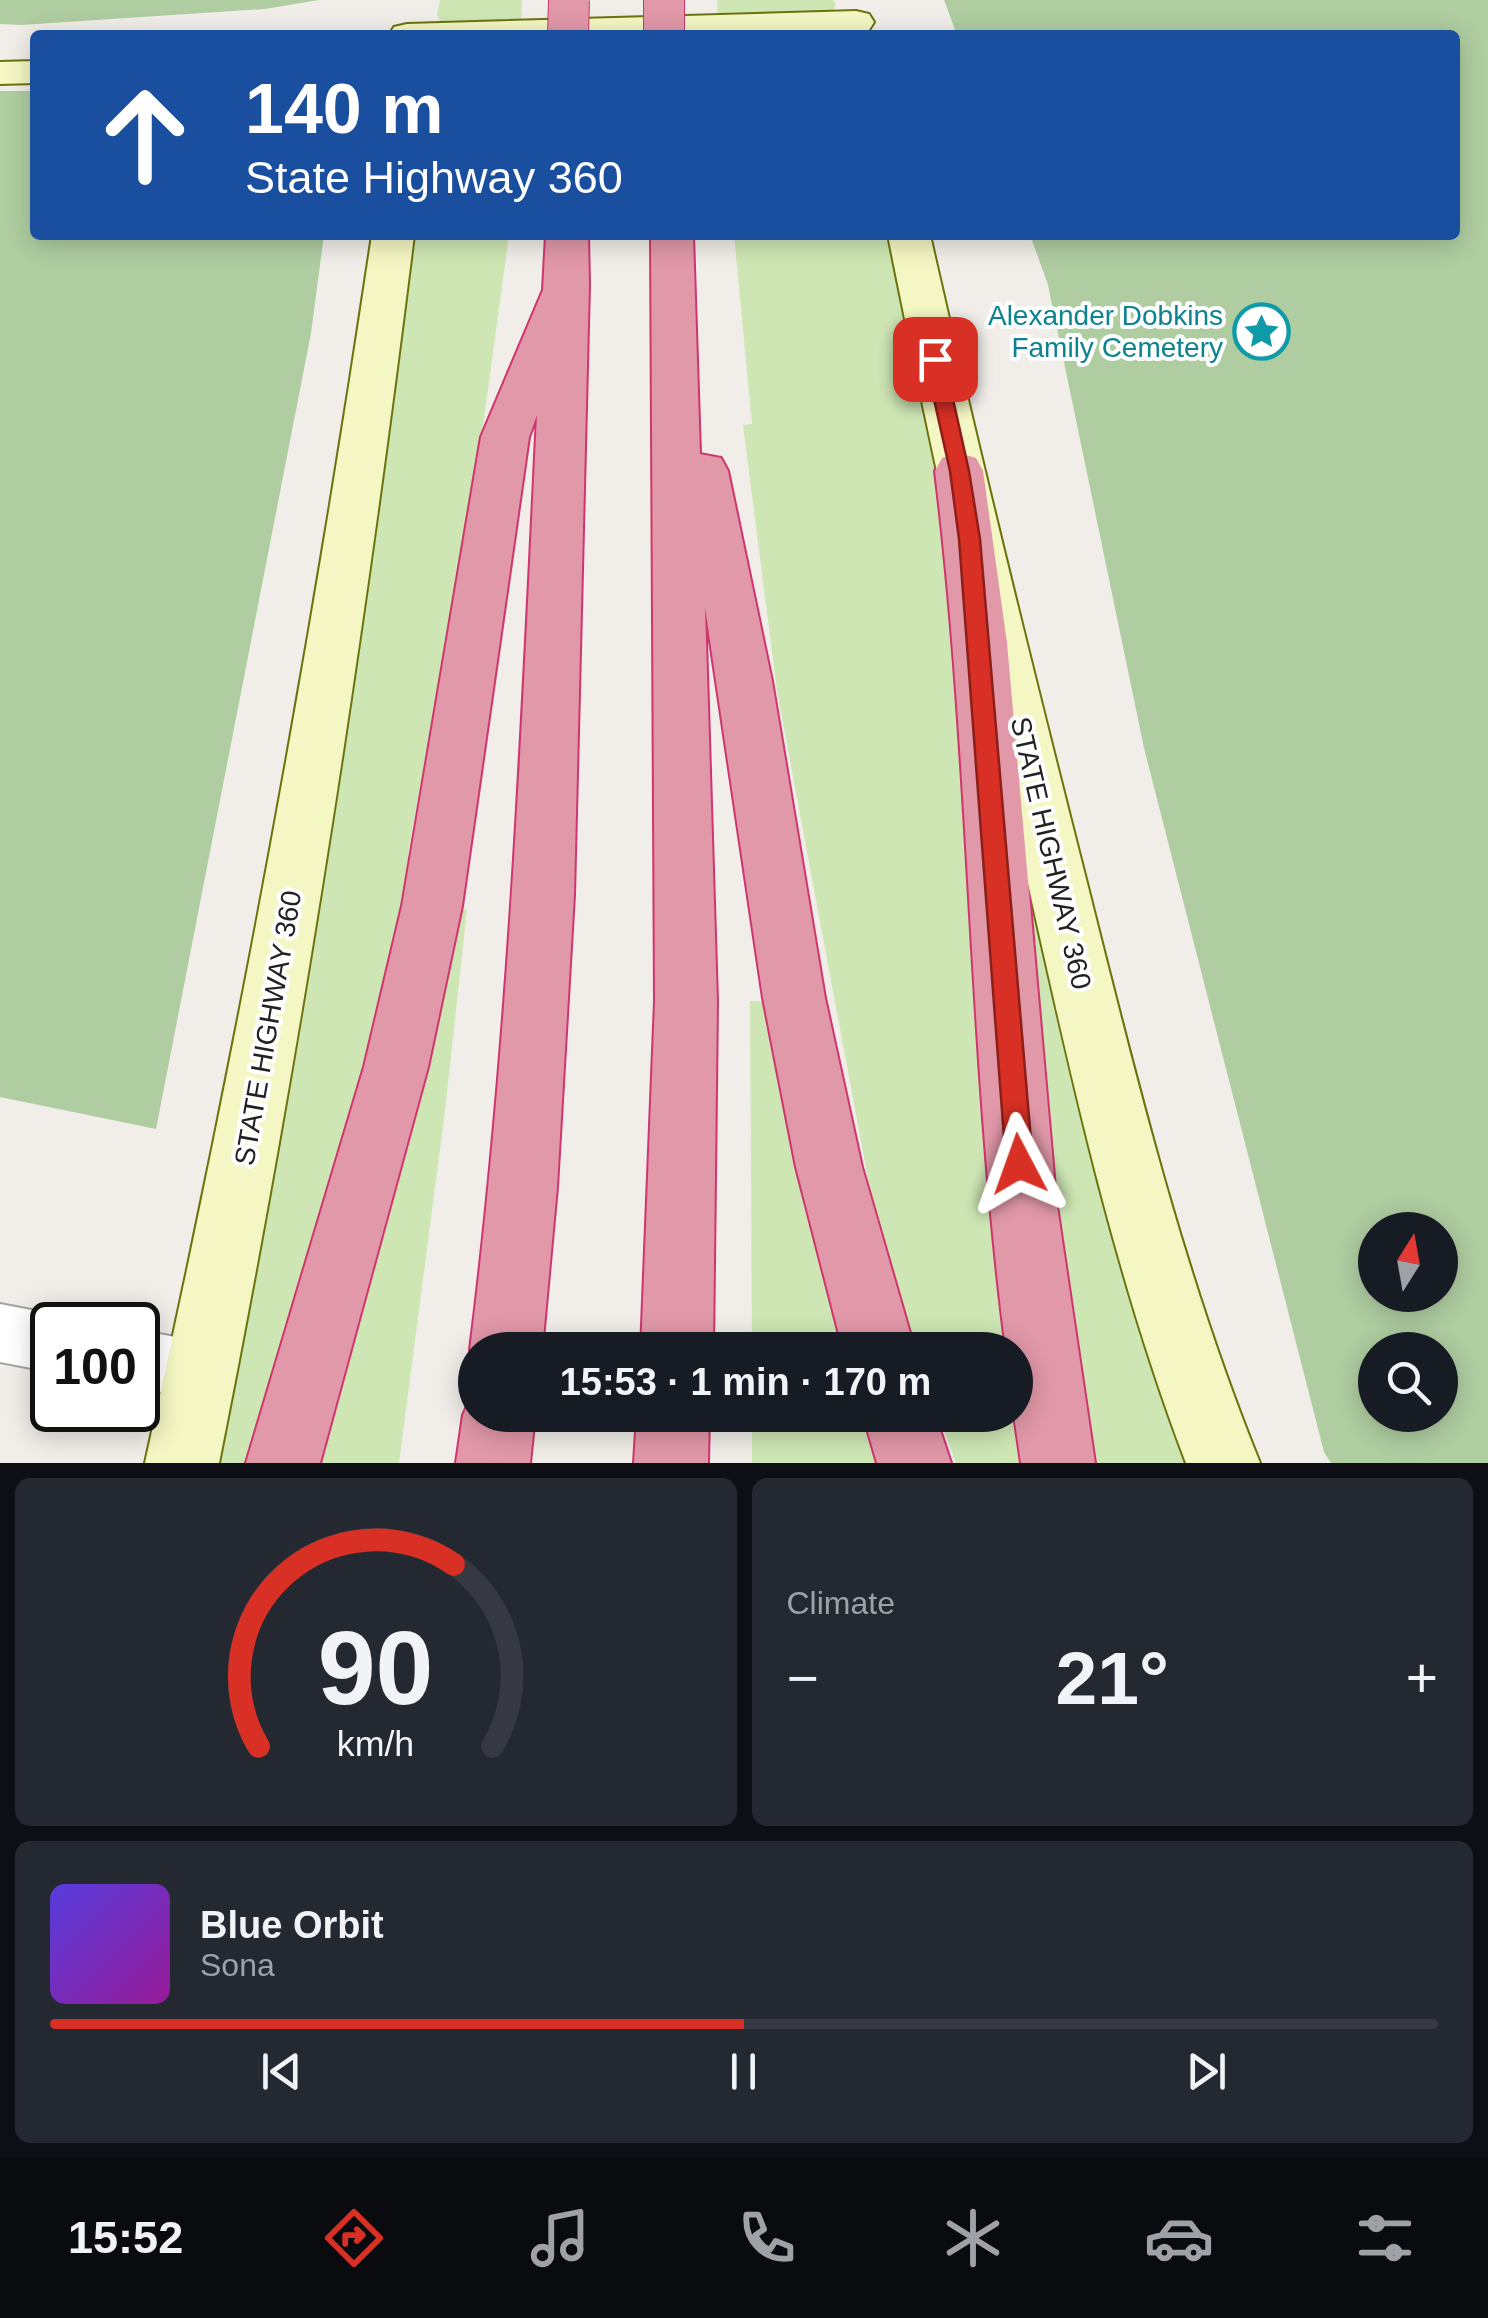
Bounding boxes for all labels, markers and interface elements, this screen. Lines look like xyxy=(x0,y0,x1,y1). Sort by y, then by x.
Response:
icon: ahead xyxy=(80,70,210,200)
text: 140 m xyxy=(245,70,443,148)
text: State Highway 360 xyxy=(245,152,623,203)
place label: Alexander Dobkins Family Cemetery xyxy=(988,300,1223,363)
place icon: Alexander Dobkins Family Cemetery xyxy=(1232,301,1292,361)
pin xyxy=(893,317,978,402)
icon: arrive xyxy=(908,332,963,387)
street label: STATE HIGHWAY 360 xyxy=(1005,714,1097,992)
street label: STATE HIGHWAY 360 xyxy=(229,888,307,1168)
position arrow xyxy=(967,1112,1071,1216)
north arrow xyxy=(1358,1212,1458,1312)
map controls xyxy=(1358,1212,1458,1432)
speed limit sign: 100 xyxy=(30,1302,160,1432)
button: search xyxy=(1358,1332,1458,1432)
text: 15:53 · 1 min · 170 m xyxy=(560,1361,931,1403)
text: Climate xyxy=(787,1585,895,1621)
text: 90 xyxy=(318,1610,434,1726)
text: 21° xyxy=(1056,1636,1169,1720)
text: − xyxy=(787,1647,819,1709)
text: + xyxy=(1406,1647,1438,1709)
text: km/h xyxy=(337,1724,414,1764)
text: Blue Orbit xyxy=(200,1904,384,1946)
text: Sona xyxy=(200,1947,275,1983)
icon: previous xyxy=(254,2044,309,2099)
icon: pause xyxy=(716,2044,771,2099)
icon: next xyxy=(1179,2044,1234,2099)
icon: directions xyxy=(319,2203,389,2273)
icon: music xyxy=(525,2203,595,2273)
icon: phone xyxy=(732,2203,802,2273)
icon: climate xyxy=(938,2203,1008,2273)
icon: car xyxy=(1144,2203,1214,2273)
icon: filters xyxy=(1350,2203,1420,2273)
text: 15:52 xyxy=(68,2212,183,2263)

